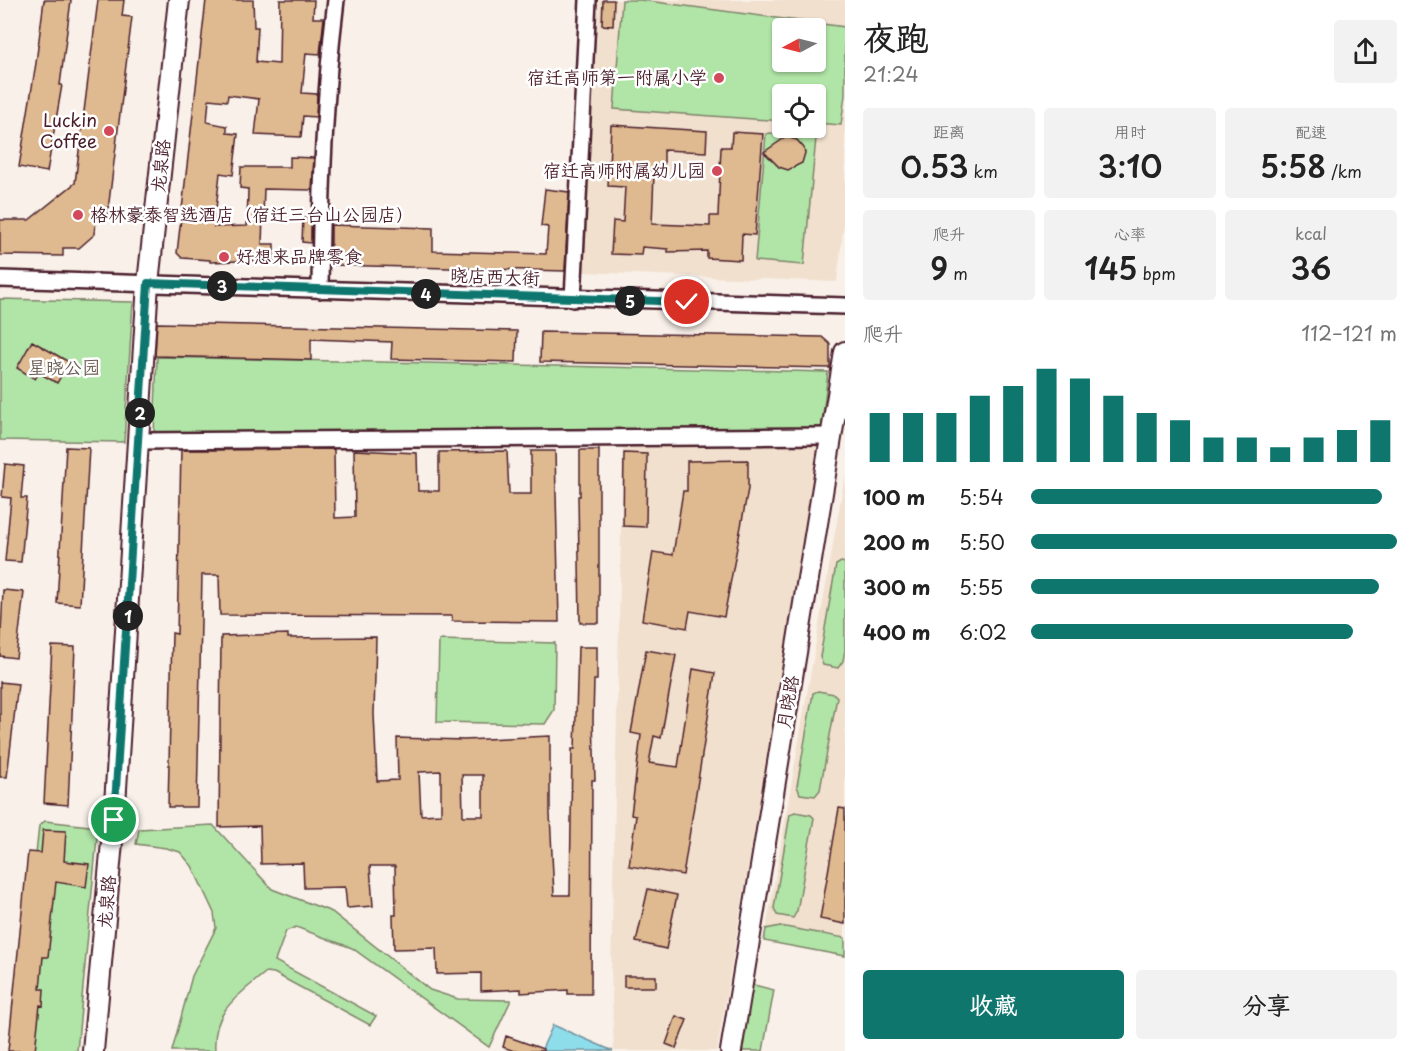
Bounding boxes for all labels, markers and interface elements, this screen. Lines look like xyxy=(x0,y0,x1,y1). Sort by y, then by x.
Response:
text: 夜跑 xyxy=(863,11,929,61)
north arrow xyxy=(772,18,826,72)
map controls xyxy=(772,18,826,138)
button: share xyxy=(1334,20,1397,83)
text: 21:24 xyxy=(863,59,919,89)
place label: 宿迁高师第一附属小学 xyxy=(527,63,707,90)
marker: 宿迁高师第一附属小学 xyxy=(712,71,726,85)
button: locate xyxy=(772,84,826,138)
place label: Luckin Coffee xyxy=(40,106,97,154)
text: 距离 xyxy=(933,119,965,143)
text: 用时 xyxy=(1114,119,1146,143)
text: 配速 xyxy=(1295,119,1327,143)
marker: Luckin Coffee xyxy=(102,124,116,138)
street label: 龙泉路 xyxy=(143,138,176,194)
text: 0.53 xyxy=(900,143,968,188)
text: 3:10 xyxy=(1098,143,1162,188)
text: 5:58 xyxy=(1260,143,1326,188)
place label: 宿迁高师附属幼儿园 xyxy=(543,156,705,183)
text: km xyxy=(968,159,998,183)
text: /km xyxy=(1326,159,1362,183)
marker: 宿迁高师附属幼儿园 xyxy=(710,164,724,178)
place label: 格林豪泰智选酒店（宿迁三台山公园店） xyxy=(90,200,414,227)
marker: 格林豪泰智选酒店（宿迁三台山公园店） xyxy=(71,208,85,222)
text: 爬升 xyxy=(933,221,965,245)
text: 心率 xyxy=(1114,221,1146,245)
text: kcal xyxy=(1295,221,1327,245)
place label: 好想来品牌零食 xyxy=(236,242,362,269)
text: 9 xyxy=(930,245,948,290)
text: 145 xyxy=(1084,245,1137,290)
text: 36 xyxy=(1291,245,1331,290)
marker: 好想来品牌零食 xyxy=(217,250,231,264)
street label: 晓店西大街 xyxy=(450,260,540,291)
text: m xyxy=(948,261,968,285)
text: bpm xyxy=(1137,261,1176,285)
pin: 3 xyxy=(207,271,237,301)
text: 3 xyxy=(217,274,227,298)
pin xyxy=(661,276,712,327)
pin: 4 xyxy=(411,279,441,309)
text: 4 xyxy=(421,282,431,306)
icon: check xyxy=(670,285,703,318)
pin: 5 xyxy=(615,286,645,316)
text: 5 xyxy=(625,289,635,313)
text: 爬升 xyxy=(863,318,903,348)
text: 112–121 m xyxy=(1301,318,1397,348)
park label: 星晓公园 xyxy=(28,353,100,380)
pin: 2 xyxy=(125,398,155,428)
text: 2 xyxy=(134,401,146,425)
text: 100 m xyxy=(863,482,925,512)
text: 5:54 xyxy=(959,482,1004,512)
text: 200 m xyxy=(863,527,930,557)
text: 5:50 xyxy=(959,527,1005,557)
text: 300 m xyxy=(863,572,931,602)
text: 5:55 xyxy=(959,572,1003,602)
pin: 1 xyxy=(113,601,143,631)
text: 1 xyxy=(124,604,132,628)
text: 400 m xyxy=(863,617,931,647)
text: 6:02 xyxy=(959,617,1007,647)
street label: 月晓路 xyxy=(769,673,805,731)
pin xyxy=(88,794,139,845)
icon: arrive xyxy=(97,803,130,836)
street label: 龙泉路 xyxy=(90,874,121,930)
button: 收藏 xyxy=(863,970,1124,1039)
button: 分享 xyxy=(1136,970,1397,1039)

